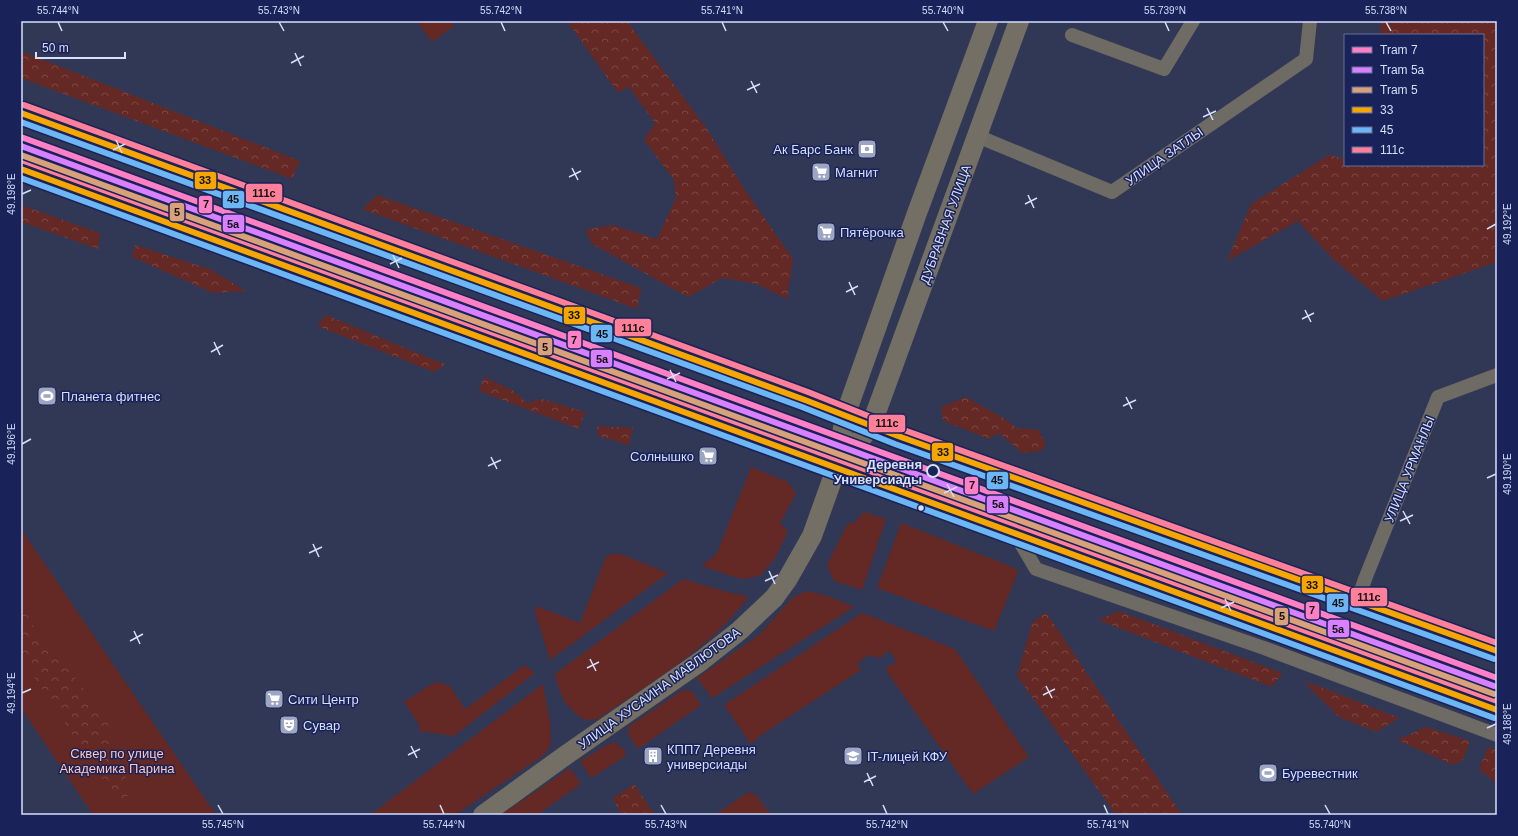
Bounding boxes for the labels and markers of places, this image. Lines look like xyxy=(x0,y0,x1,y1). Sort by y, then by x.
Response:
bank icon: Ак Барс Банк xyxy=(856,138,878,160)
place label: Ак Барс Банк xyxy=(773,142,853,157)
supermarket icon: Магнит xyxy=(810,161,832,183)
place label: Магнит xyxy=(835,165,878,180)
supermarket icon: Пятёрочка xyxy=(815,221,837,243)
place label: Пятёрочка xyxy=(840,225,904,240)
sports icon: Планета фитнес xyxy=(36,385,58,407)
place label: Планета фитнес xyxy=(61,389,161,404)
supermarket icon: Солнышко xyxy=(697,445,719,467)
place label: Солнышко xyxy=(630,449,694,464)
place label: Деревня Универсиады xyxy=(834,457,922,487)
marker: Деревня Универсиады xyxy=(926,464,940,478)
unlabelled marker xyxy=(916,503,926,513)
supermarket icon: Сити Центр xyxy=(263,688,285,710)
place label: Сити Центр xyxy=(288,692,359,707)
theatre icon: Сувар xyxy=(278,714,300,736)
place label: Сувар xyxy=(303,718,340,733)
place label: КПП7 Деревня универсиады xyxy=(667,742,756,772)
building icon: КПП7 Деревня универсиады xyxy=(642,745,664,767)
school or university icon: IT-лицей КФУ xyxy=(842,745,864,767)
place label: IT-лицей КФУ xyxy=(867,749,948,764)
sports icon: Буревестник xyxy=(1257,762,1279,784)
place label: Буревестник xyxy=(1282,766,1358,781)

